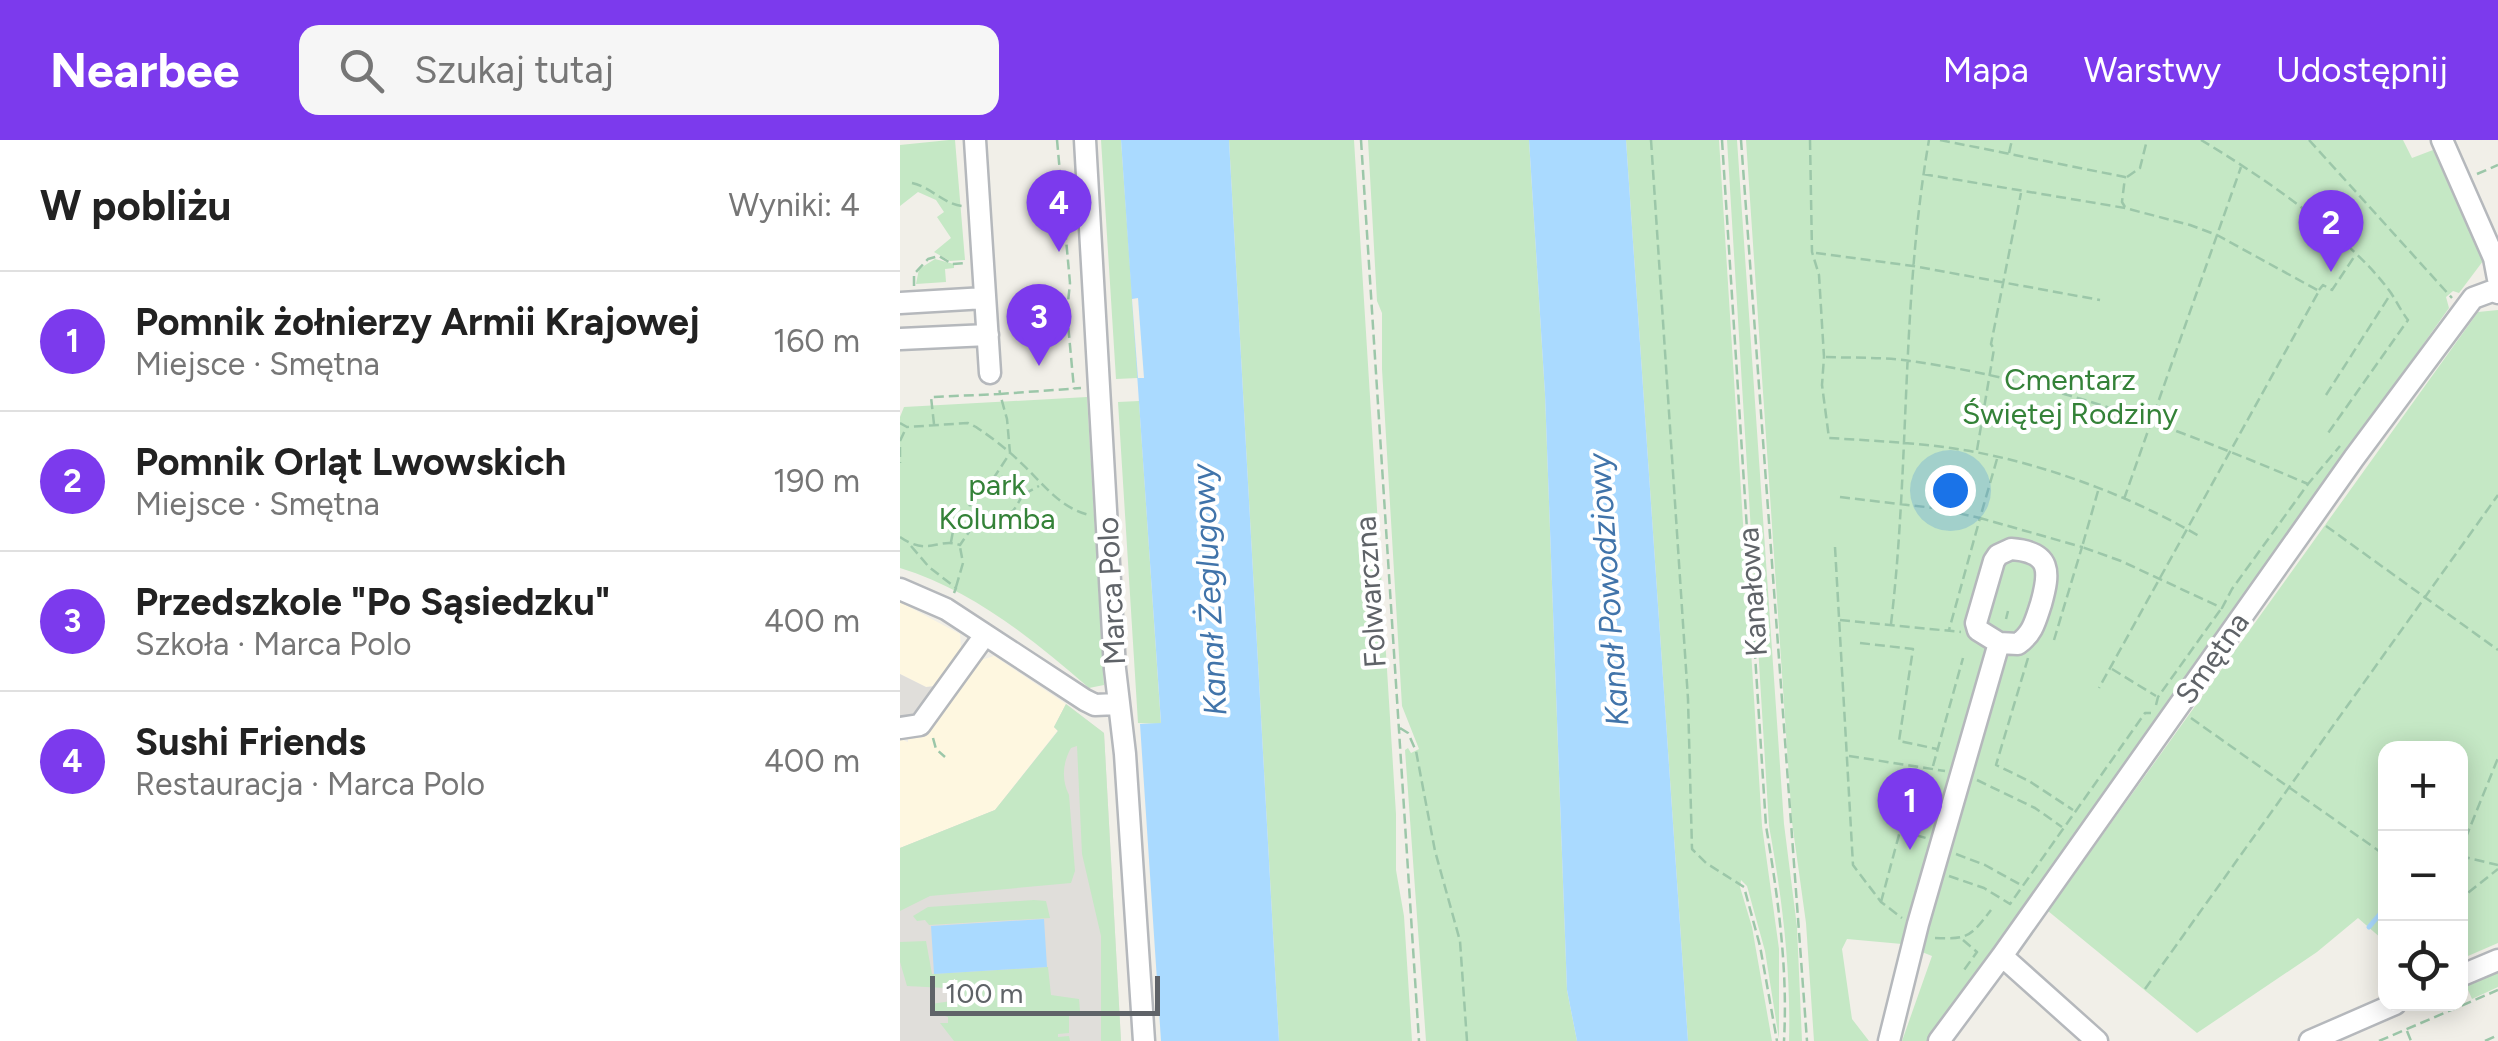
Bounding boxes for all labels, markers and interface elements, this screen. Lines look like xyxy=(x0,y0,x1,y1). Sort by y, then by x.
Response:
search box xyxy=(299,25,999,115)
text: Nearbee xyxy=(50,41,239,99)
icon: search xyxy=(334,43,389,98)
text: Szukaj tutaj xyxy=(414,47,614,93)
text: Mapa xyxy=(1943,49,2029,91)
text: Warstwy xyxy=(2084,49,2221,91)
text: Udostępnij xyxy=(2276,49,2448,91)
pin: 4 xyxy=(1026,169,1092,252)
text: W pobliżu xyxy=(40,180,231,231)
text: Wyniki: 4 xyxy=(728,186,860,224)
pin: 2 xyxy=(2298,189,2364,272)
pin: 3 xyxy=(1006,284,1072,366)
text: Pomnik żołnierzy Armii Krajowej xyxy=(135,299,700,345)
text: 1 xyxy=(66,322,79,360)
text: 160 m xyxy=(773,322,860,360)
text: Miejsce · Smętna xyxy=(135,345,380,383)
park label: Cmentarz Świętej Rodziny xyxy=(1962,361,2178,432)
text: Pomnik Orląt Lwowskich xyxy=(135,439,566,485)
water label: Kanał Powodziowy xyxy=(1579,451,1636,728)
text: 2 xyxy=(63,462,82,500)
text: 190 m xyxy=(773,462,860,500)
water label: Kanał Żeglugowy xyxy=(1183,462,1235,717)
your location xyxy=(1925,465,1976,516)
park label: park Kolumba xyxy=(938,466,1056,537)
text: Miejsce · Smętna xyxy=(135,485,380,523)
street label: Folwarczna xyxy=(1346,515,1394,669)
street label: Marca Polo xyxy=(1089,516,1133,666)
street label: Kanałowa xyxy=(1729,526,1775,658)
text: Przedszkole "Po Sąsiedzku" xyxy=(135,579,610,625)
text: 3 xyxy=(64,602,81,640)
text: 400 m xyxy=(764,602,860,640)
street label: Smętna xyxy=(2167,605,2257,711)
text: Szkoła · Marca Polo xyxy=(135,625,412,663)
text: Sushi Friends xyxy=(135,719,366,765)
map controls xyxy=(2378,741,2468,1011)
button: + xyxy=(2378,741,2468,831)
text: 4 xyxy=(62,742,83,780)
text: 400 m xyxy=(764,742,860,780)
text: Restauracja · Marca Polo xyxy=(135,765,485,803)
pin: 1 xyxy=(1878,768,1942,850)
button: − xyxy=(2378,831,2468,921)
button: locate xyxy=(2378,921,2468,1011)
scale bar xyxy=(930,971,1160,1016)
text: 100 m xyxy=(945,976,1023,1010)

